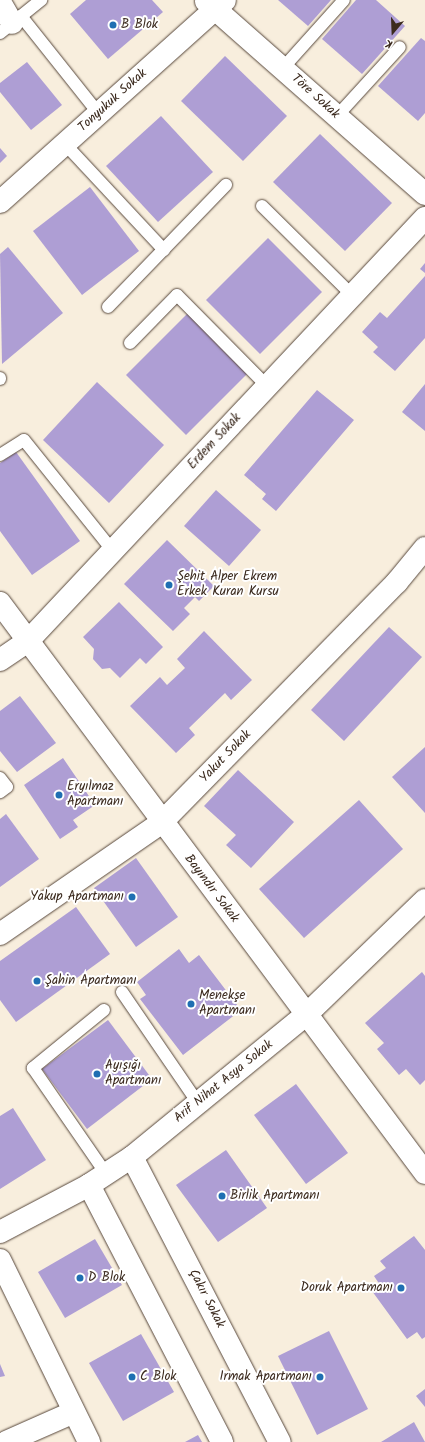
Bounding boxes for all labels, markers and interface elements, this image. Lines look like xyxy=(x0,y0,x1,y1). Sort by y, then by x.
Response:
north arrow xyxy=(373,12,413,52)
place label: B Blok xyxy=(121,17,158,33)
marker: B Blok xyxy=(108,20,118,30)
text: K xyxy=(383,34,395,53)
street label: Tonyukuk Sokak xyxy=(76,66,150,136)
street label: Töre Sokak xyxy=(288,71,342,123)
street label: Erdem Sokak xyxy=(185,411,245,473)
place label: Şehit Alper Ekrem Erkek Kuran Kursu xyxy=(177,570,279,601)
marker: Şehit Alper Ekrem Erkek Kuran Kursu xyxy=(164,580,174,590)
street label: Yakut Sokak xyxy=(197,727,255,787)
place label: Eryılmaz Apartmanı xyxy=(67,780,123,811)
marker: Eryılmaz Apartmanı xyxy=(54,790,64,800)
street label: Bayındır Sokak xyxy=(180,852,242,926)
place label: Yakup Apartmanı xyxy=(30,889,124,905)
marker: Yakup Apartmanı xyxy=(127,892,137,902)
place label: Şahin Apartmanı xyxy=(45,973,137,989)
marker: Şahin Apartmanı xyxy=(32,976,42,986)
place label: Menekşe Apartmanı xyxy=(199,989,255,1020)
marker: Menekşe Apartmanı xyxy=(186,999,196,1009)
street label: Arif Nihat Asya Sokak xyxy=(171,1037,277,1127)
place label: Ayışığı Apartmanı xyxy=(105,1059,161,1090)
marker: Ayışığı Apartmanı xyxy=(92,1069,102,1079)
place label: Birlik Apartmanı xyxy=(230,1188,320,1204)
marker: Birlik Apartmanı xyxy=(217,1191,227,1201)
street label: Çakır Sokak xyxy=(185,1267,227,1331)
place label: D Blok xyxy=(88,1270,125,1286)
marker: D Blok xyxy=(75,1273,85,1283)
place label: Doruk Apartmanı xyxy=(301,1280,393,1296)
marker: Doruk Apartmanı xyxy=(396,1283,406,1293)
place label: C Blok xyxy=(140,1369,176,1385)
place label: Irmak Apartmanı xyxy=(220,1369,312,1385)
marker: C Blok xyxy=(127,1372,137,1382)
marker: Irmak Apartmanı xyxy=(315,1372,325,1382)

